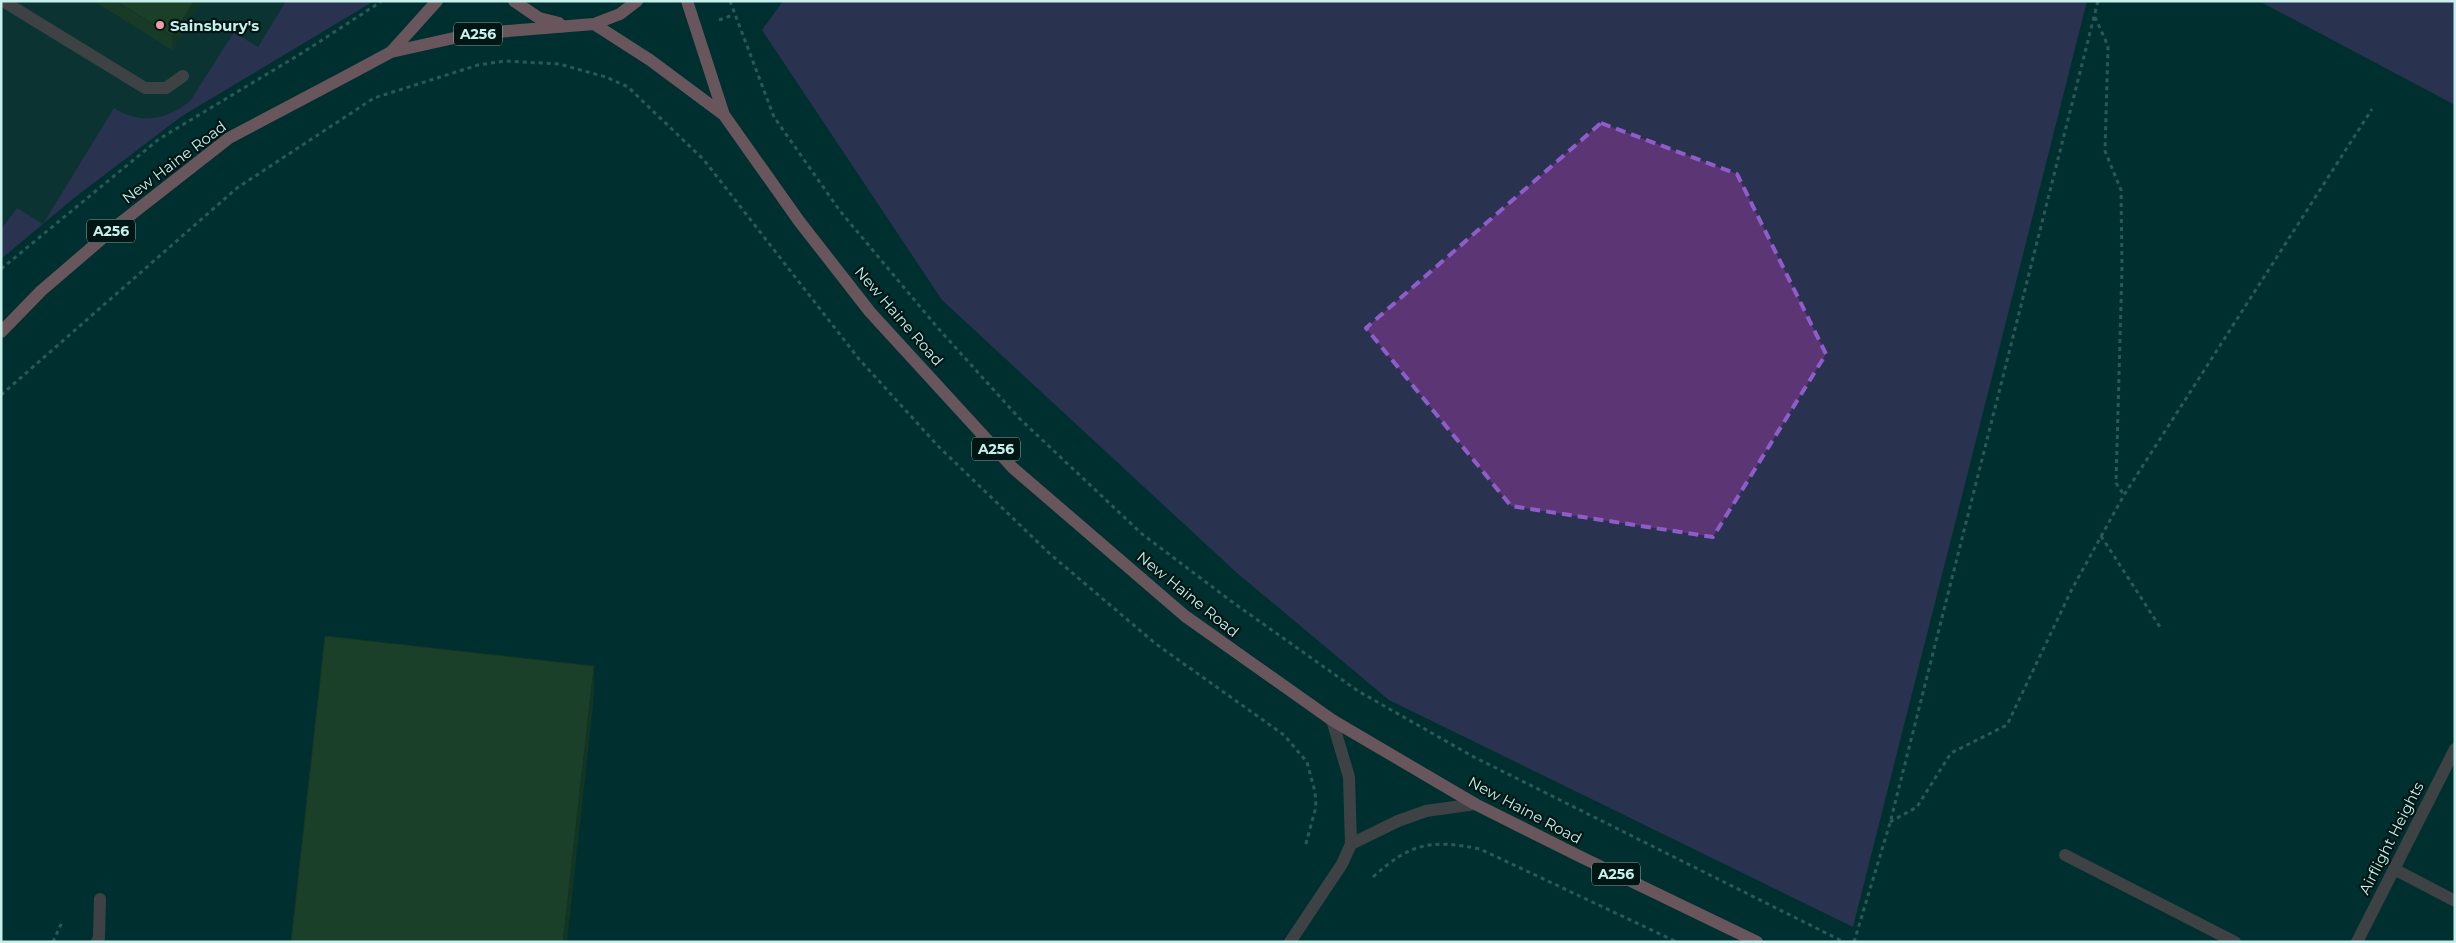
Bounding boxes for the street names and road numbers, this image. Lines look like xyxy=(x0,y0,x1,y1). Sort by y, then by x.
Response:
road number: A256 xyxy=(454,22,502,46)
street label: New Haine Road xyxy=(118,117,230,207)
road number: A256 xyxy=(87,220,135,242)
street label: New Haine Road xyxy=(851,262,947,370)
road number: A256 xyxy=(972,438,1020,460)
street label: New Haine Road xyxy=(1133,547,1243,641)
street label: New Haine Road xyxy=(1465,772,1585,848)
street label: Airflight Heights xyxy=(2354,779,2428,897)
road number: A256 xyxy=(1592,862,1640,886)

